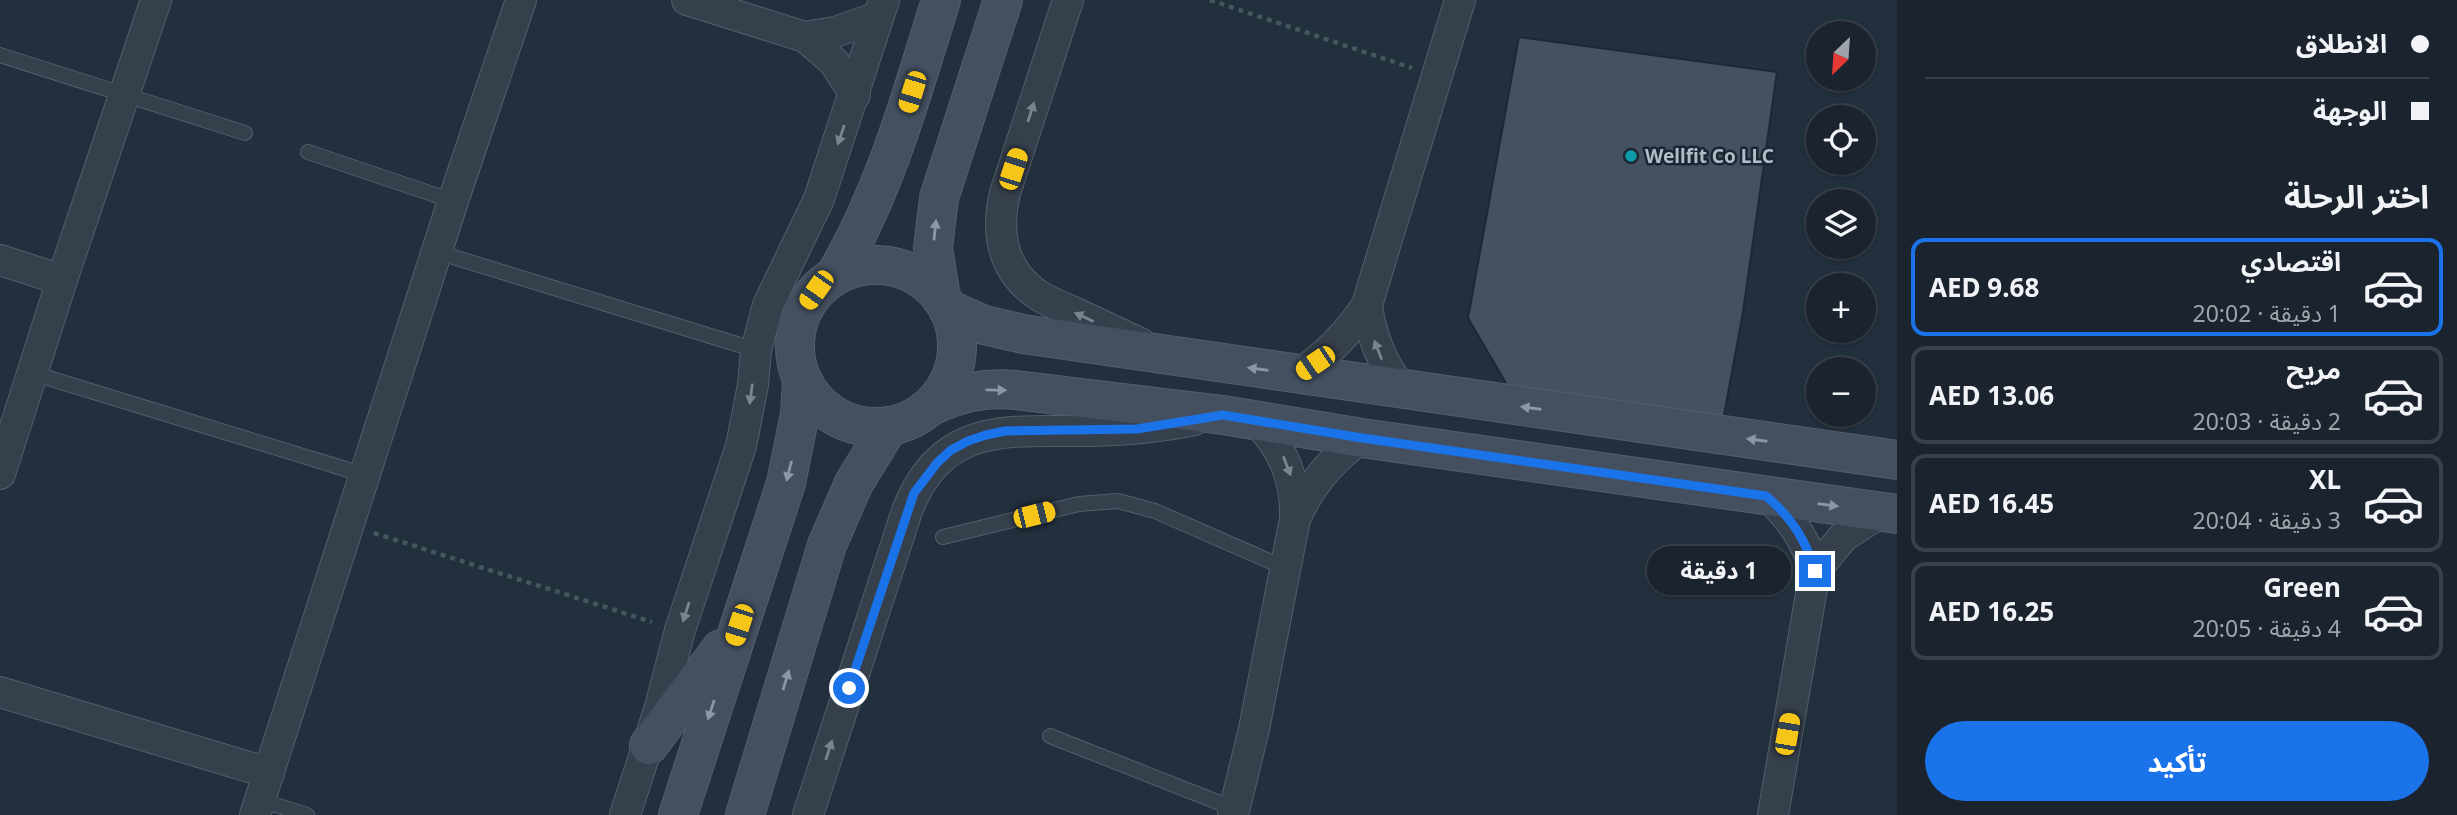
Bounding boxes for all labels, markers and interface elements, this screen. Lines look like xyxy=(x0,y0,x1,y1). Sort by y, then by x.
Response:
north arrow xyxy=(1806,21,1876,91)
map controls xyxy=(1806,21,1876,427)
text: الانطلاق xyxy=(2296,25,2387,61)
car xyxy=(896,69,929,115)
text: الوجهة xyxy=(2313,92,2387,128)
one-way arrow xyxy=(1026,101,1037,122)
button: locate xyxy=(1806,105,1876,175)
one-way arrow xyxy=(835,125,846,146)
place label: Wellfit Co LLC xyxy=(1645,143,1774,169)
car xyxy=(997,146,1030,192)
marker: Wellfit Co LLC xyxy=(1623,148,1639,164)
text: اختر الرحلة xyxy=(2284,174,2429,217)
button: layers xyxy=(1806,189,1876,259)
one-way arrow xyxy=(930,219,941,241)
text: اقتصادي xyxy=(2241,243,2341,279)
icon: car xyxy=(2362,256,2425,319)
car xyxy=(796,267,837,313)
text: AED 9.68 xyxy=(1929,269,2039,305)
button: + xyxy=(1806,273,1876,343)
text: 1 دقيقة · 20:02 xyxy=(2193,297,2341,329)
one-way arrow xyxy=(1074,311,1094,323)
one-way arrow xyxy=(1372,339,1383,360)
car xyxy=(1292,343,1339,383)
text: مريح xyxy=(2286,351,2341,387)
button: − xyxy=(1806,357,1876,427)
one-way arrow xyxy=(1247,363,1269,374)
icon: car xyxy=(2362,364,2425,427)
text: AED 13.06 xyxy=(1929,377,2054,413)
one-way arrow xyxy=(746,383,757,405)
one-way arrow xyxy=(986,384,1008,395)
one-way arrow xyxy=(1520,402,1542,413)
text: 2 دقيقة · 20:03 xyxy=(2193,405,2341,437)
one-way arrow xyxy=(1746,435,1768,446)
one-way arrow xyxy=(1281,455,1292,476)
one-way arrow xyxy=(783,460,794,482)
text: XL xyxy=(2309,461,2341,497)
icon: car xyxy=(2362,472,2425,535)
text: AED 16.45 xyxy=(1929,485,2054,521)
one-way arrow xyxy=(1817,499,1839,510)
car xyxy=(1012,500,1057,530)
text: 3 دقيقة · 20:04 xyxy=(2193,504,2341,536)
callout: 1 دقيقة xyxy=(1647,546,1790,596)
text: 1 دقيقة xyxy=(1680,554,1758,586)
route end xyxy=(1799,555,1831,587)
text: Green xyxy=(2263,569,2341,605)
icon: car xyxy=(2362,580,2425,643)
text: AED 16.25 xyxy=(1929,593,2054,629)
one-way arrow xyxy=(680,601,691,622)
car xyxy=(723,602,756,648)
text: 4 دقيقة · 20:05 xyxy=(2193,612,2341,644)
one-way arrow xyxy=(782,669,792,690)
route start xyxy=(833,672,865,704)
one-way arrow xyxy=(705,700,716,721)
car xyxy=(1774,711,1801,757)
button: تأكيد xyxy=(1925,721,2429,801)
one-way arrow xyxy=(824,739,835,760)

